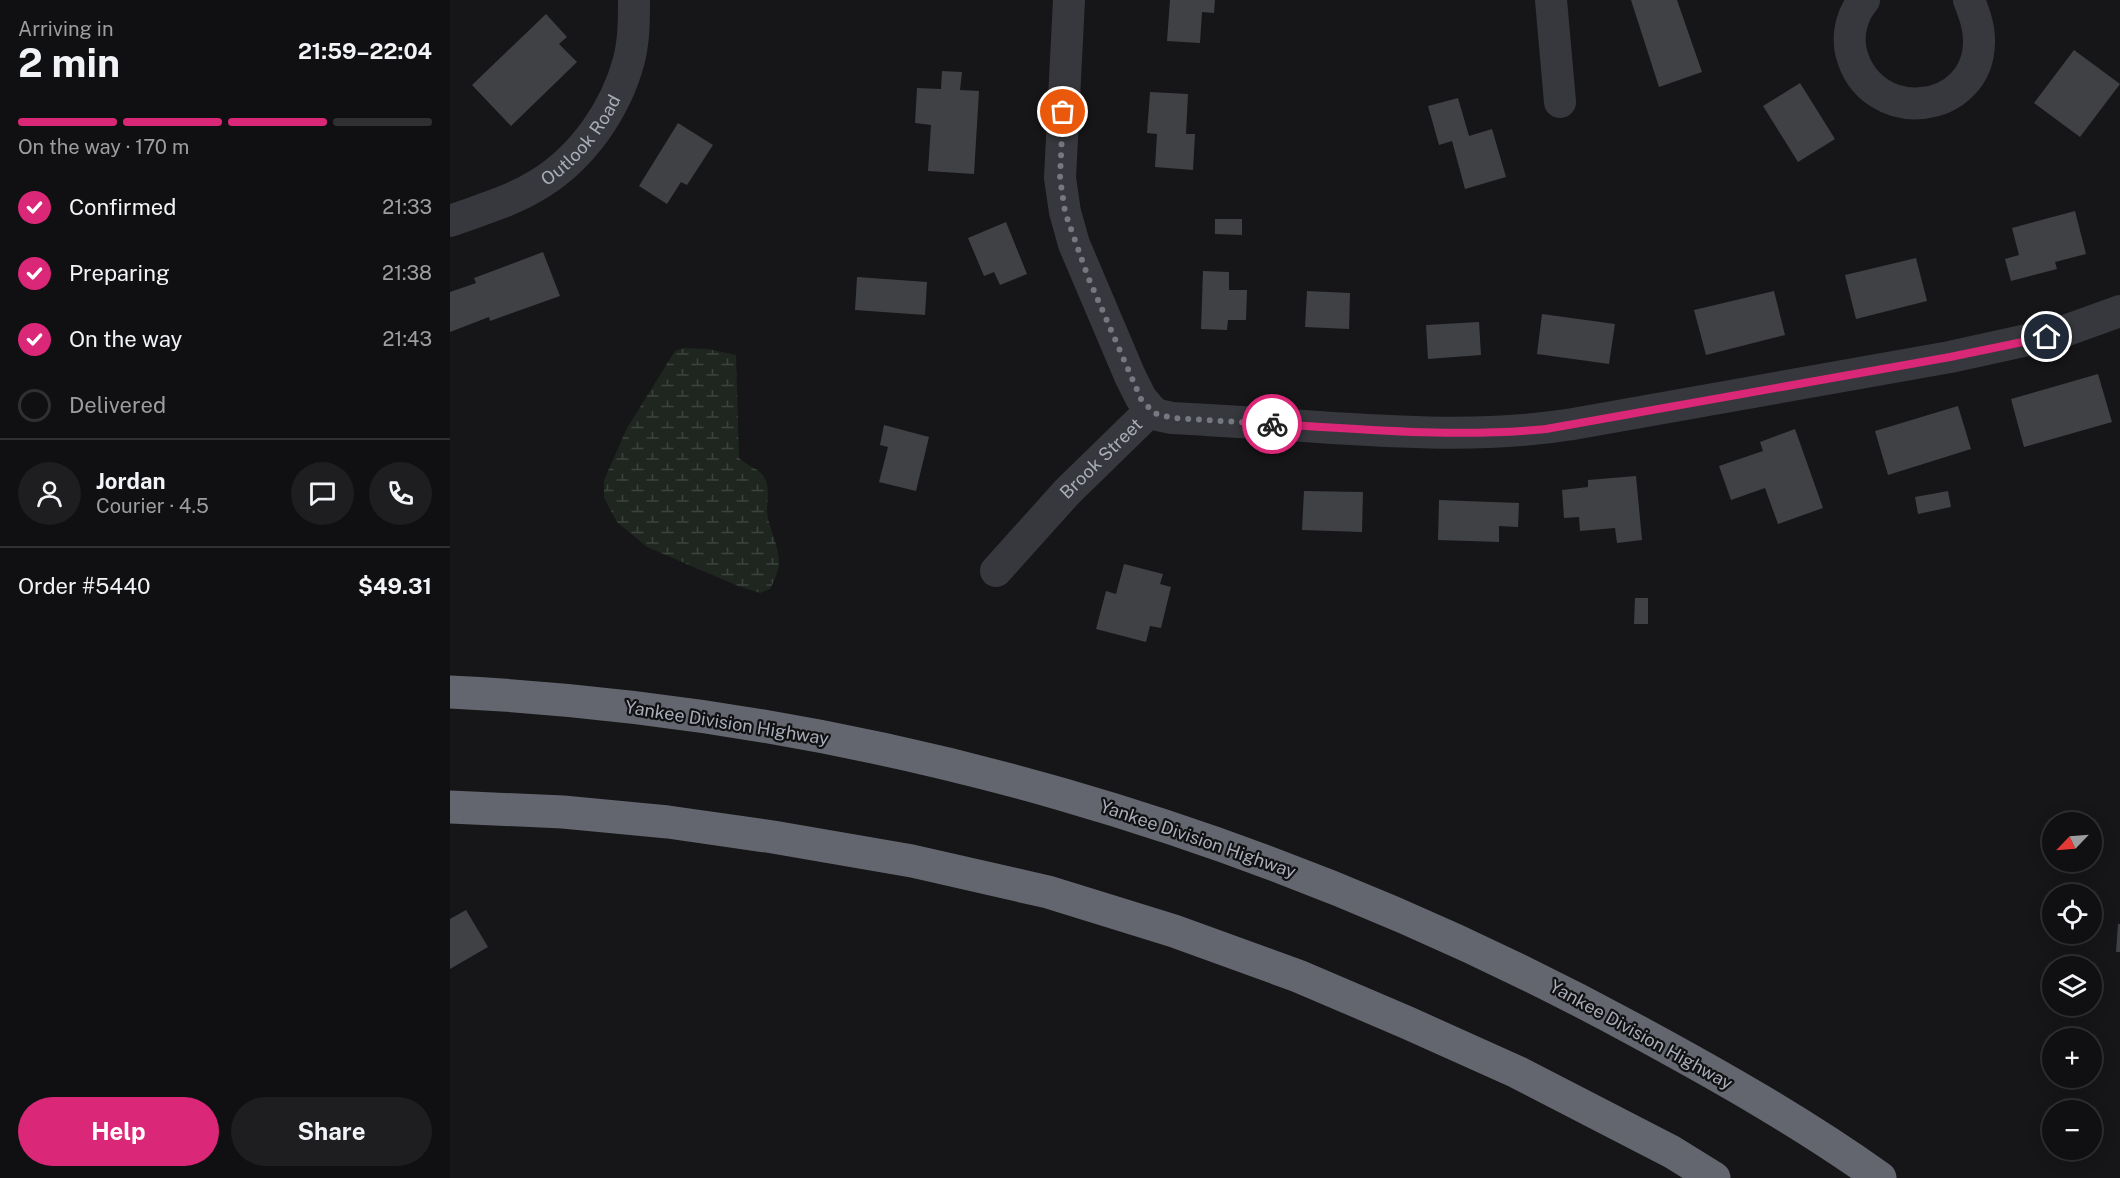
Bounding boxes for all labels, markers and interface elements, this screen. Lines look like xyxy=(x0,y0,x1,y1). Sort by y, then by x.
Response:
text: Arriving in xyxy=(18,17,113,41)
text: 21:59–22:04 xyxy=(298,38,432,64)
text: 2 min xyxy=(18,40,120,86)
pin xyxy=(1037,86,1088,137)
street label: Outlook Road xyxy=(537,91,625,190)
icon: bag xyxy=(1046,95,1079,128)
text: On the way · 170 m xyxy=(18,135,189,159)
icon: check xyxy=(18,191,51,224)
text: Confirmed xyxy=(69,194,176,220)
text: 21:33 xyxy=(382,195,432,219)
icon: check xyxy=(18,257,51,290)
text: Preparing xyxy=(69,260,170,286)
text: 21:38 xyxy=(382,261,432,285)
pin xyxy=(2021,311,2072,362)
icon: home xyxy=(2030,320,2063,353)
icon: check xyxy=(18,323,51,356)
text: On the way xyxy=(69,326,182,352)
text: 21:43 xyxy=(382,327,432,351)
text: Delivered xyxy=(69,392,166,418)
courier xyxy=(1242,394,1302,454)
icon: bike xyxy=(1256,408,1289,441)
street label: Brook Street xyxy=(1055,414,1146,503)
button: person xyxy=(18,462,81,525)
button: chat xyxy=(291,462,354,525)
button: phone xyxy=(369,462,432,525)
text: Jordan xyxy=(96,468,165,494)
text: Courier · 4.5 xyxy=(96,494,209,518)
text: Order #5440 xyxy=(18,573,150,599)
text: $49.31 xyxy=(358,573,432,599)
street label: Yankee Division Highway xyxy=(624,696,831,749)
street label: Yankee Division Highway xyxy=(1097,795,1299,882)
north arrow xyxy=(2042,812,2102,872)
map controls xyxy=(2042,812,2102,1160)
button: locate xyxy=(2042,884,2102,944)
button: layers xyxy=(2042,956,2102,1016)
street label: Yankee Division Highway xyxy=(1546,975,1737,1094)
button: + xyxy=(2042,1028,2102,1088)
button: Help xyxy=(18,1097,219,1166)
button: Share xyxy=(231,1097,432,1166)
button: − xyxy=(2042,1100,2102,1160)

